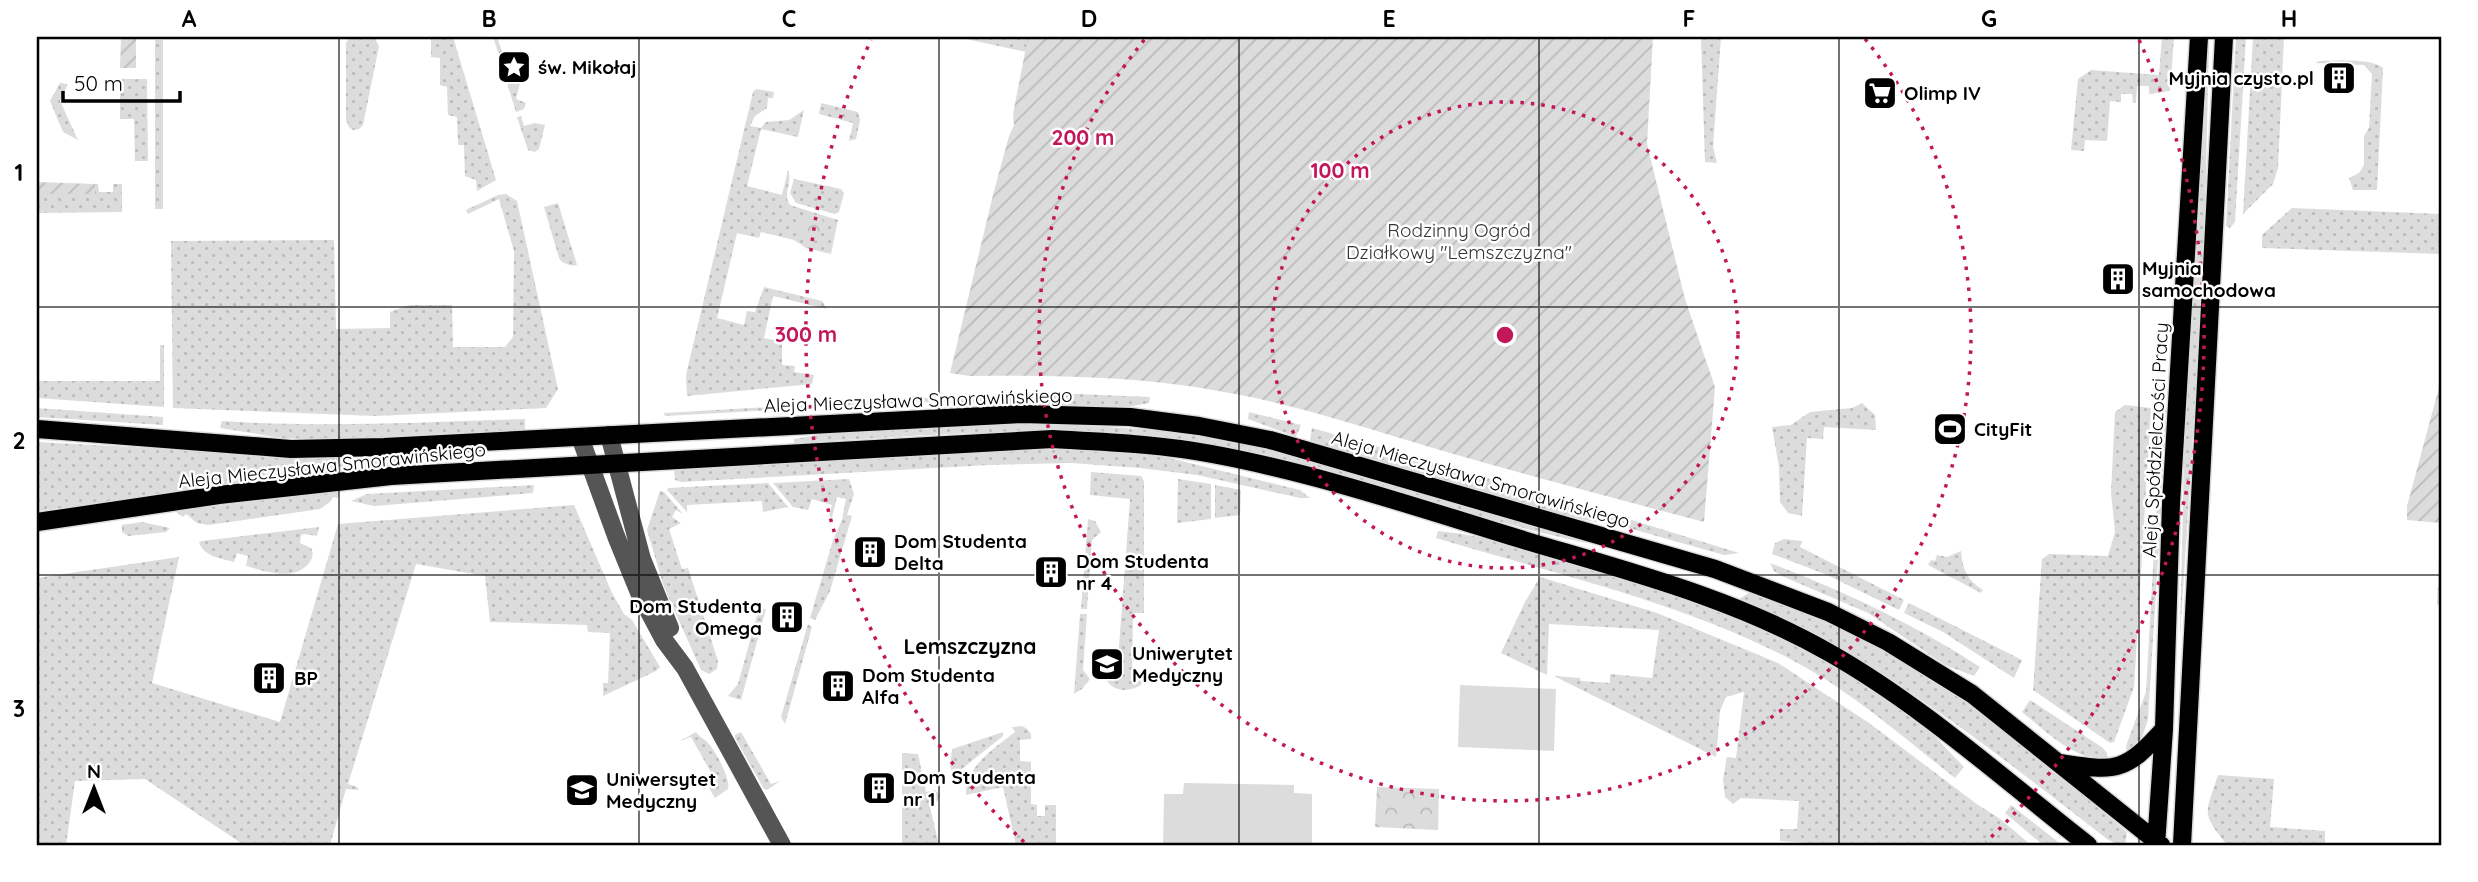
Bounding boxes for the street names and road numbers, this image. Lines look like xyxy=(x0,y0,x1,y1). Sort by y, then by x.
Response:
street label: Aleja Spółdzielczości Pracy xyxy=(2137,322,2173,558)
street label: Aleja Mieczysława Smorawińskiego xyxy=(763,383,1073,417)
street label: Aleja Mieczysława Smorawińskiego xyxy=(1329,425,1633,533)
street label: Aleja Mieczysława Smorawińskiego xyxy=(177,437,487,493)

